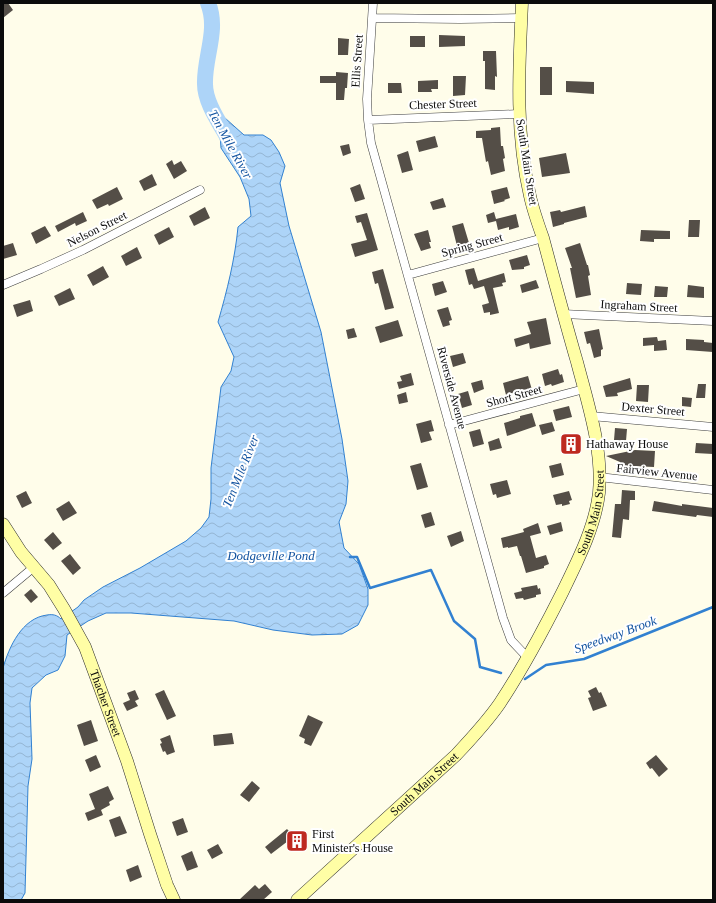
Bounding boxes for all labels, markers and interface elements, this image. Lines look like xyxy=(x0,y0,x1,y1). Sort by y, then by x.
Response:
street label: Ellis Street xyxy=(348,33,366,88)
street label: Chester Street xyxy=(409,96,478,112)
water label: Ten Mile River xyxy=(205,107,256,182)
street label: South Main Street xyxy=(513,118,541,207)
street label: Nelson Street xyxy=(65,208,130,250)
street label: Spring Street xyxy=(440,230,505,260)
street label: Ingraham Street xyxy=(600,297,678,315)
street label: Riverside Avenue xyxy=(434,345,470,431)
street label: Short Street xyxy=(485,382,544,410)
street label: Dexter Street xyxy=(621,399,686,419)
building icon: Hathaway House xyxy=(558,431,584,457)
water label: Ten Mile River xyxy=(219,432,262,510)
place label: Hathaway House xyxy=(586,437,668,451)
street label: Fairview Avenue xyxy=(616,461,698,483)
street label: South Main Street xyxy=(574,469,607,557)
water label: Dodgeville Pond xyxy=(226,548,315,563)
water label: Speedway Brook xyxy=(572,613,659,656)
street label: Thacher Street xyxy=(87,668,125,739)
street label: South Main Street xyxy=(387,749,462,819)
place label: First Minister's House xyxy=(312,827,393,855)
building icon: First Minister's House xyxy=(284,828,310,854)

